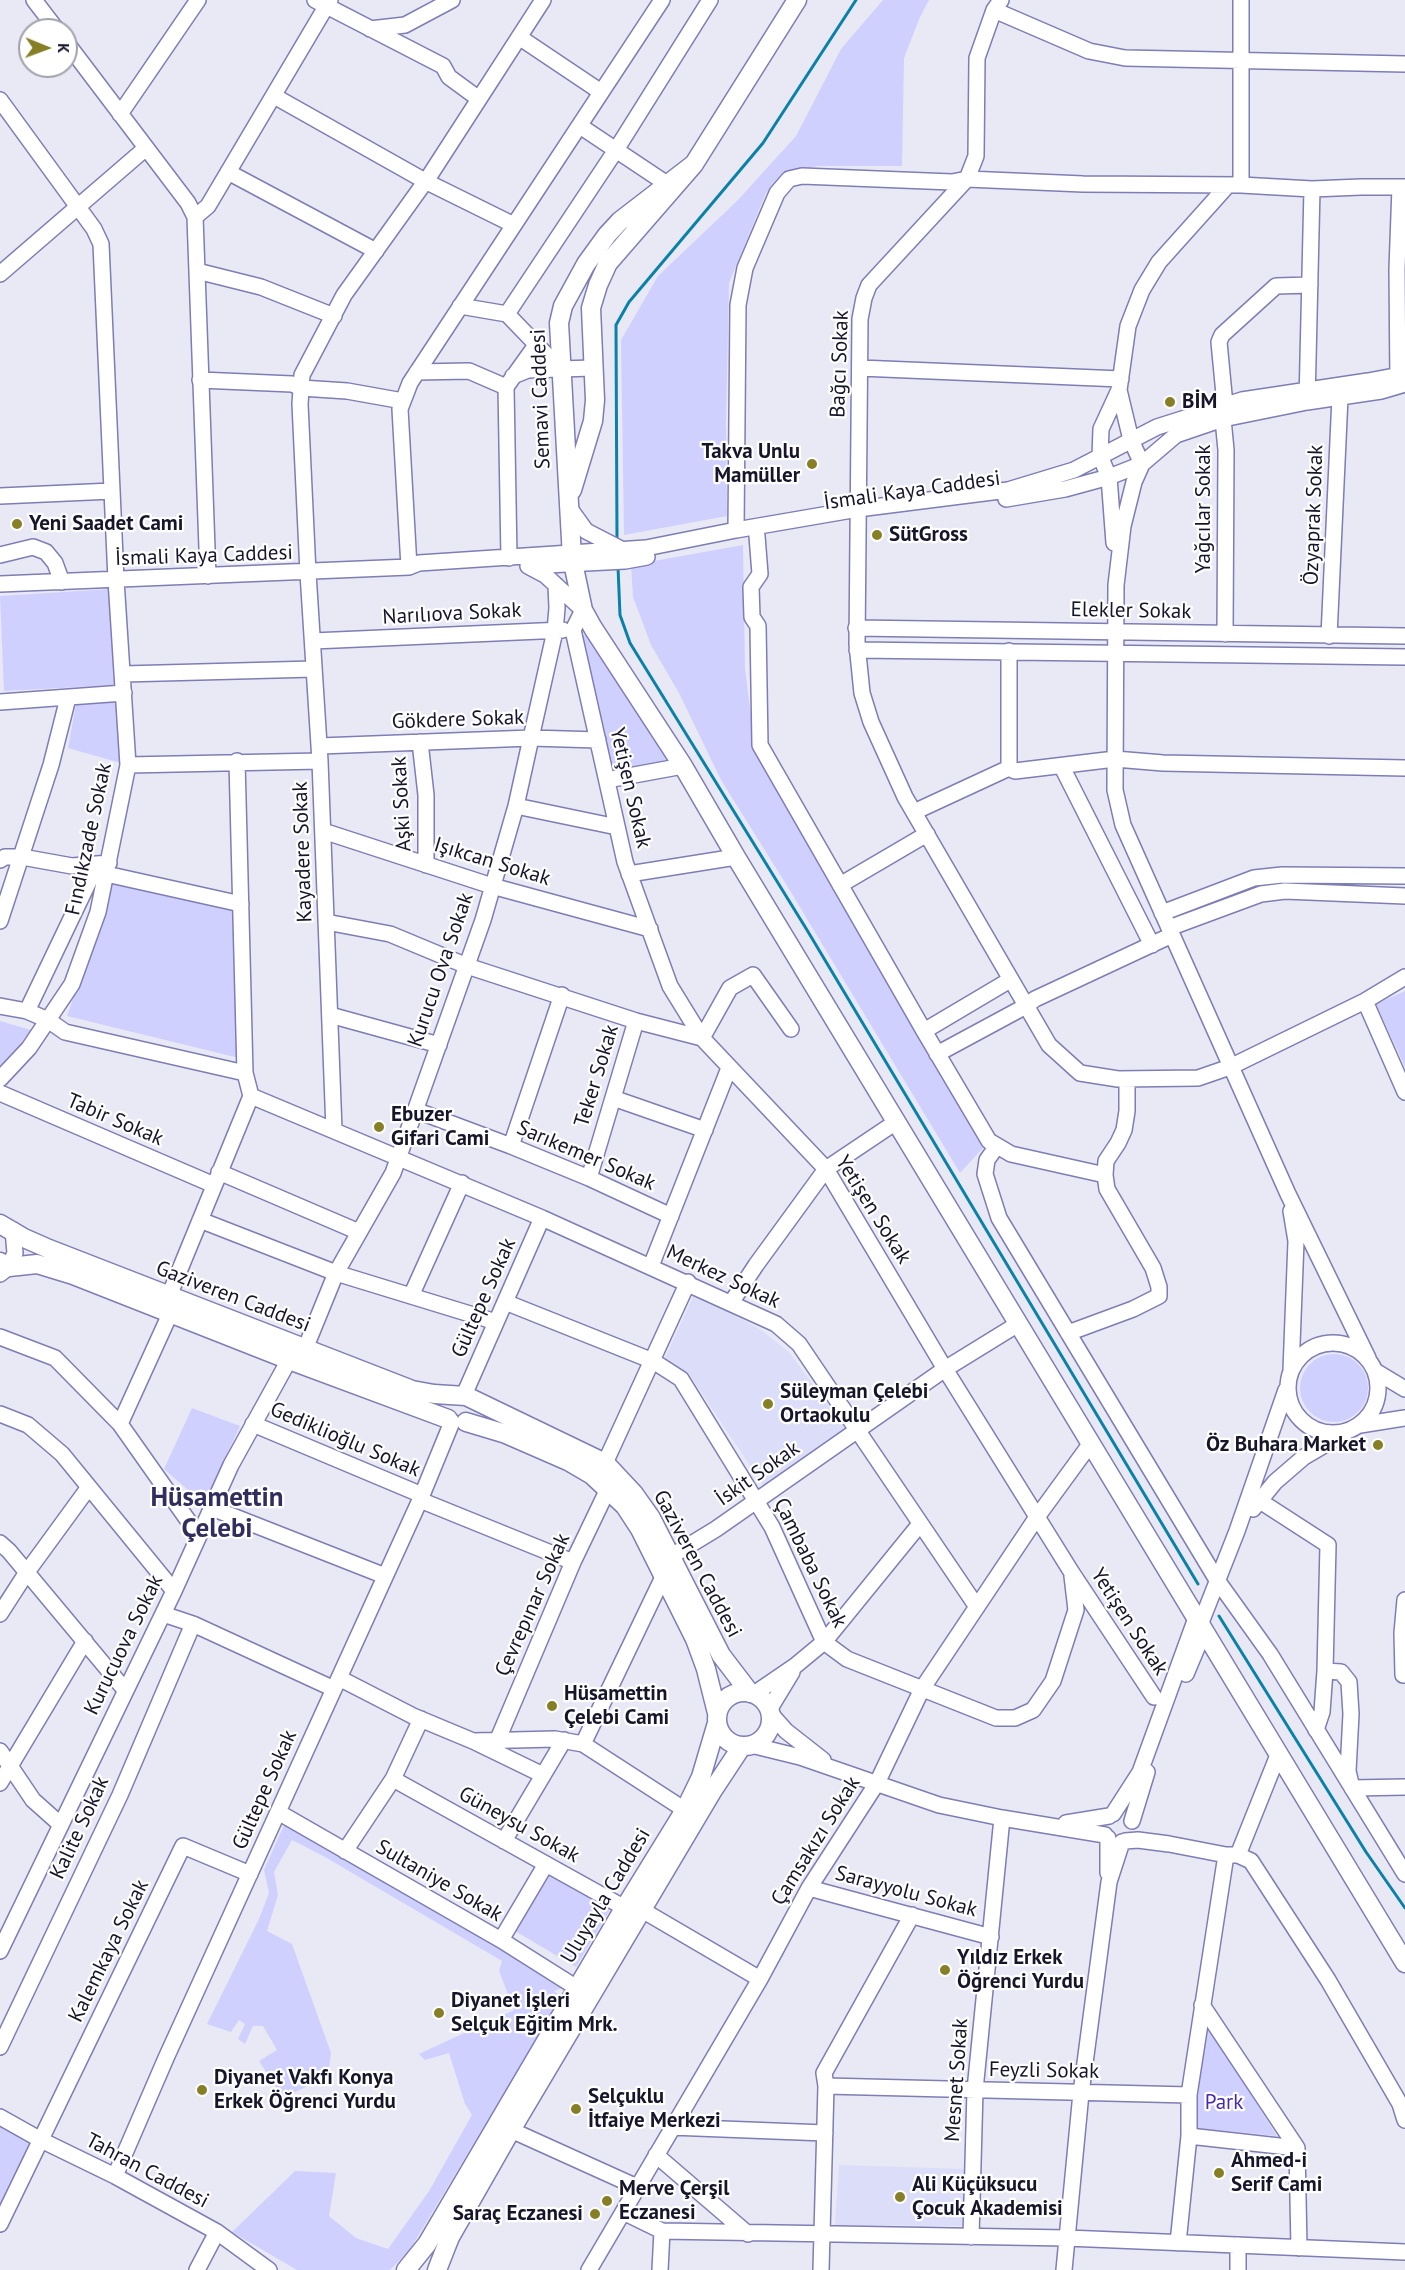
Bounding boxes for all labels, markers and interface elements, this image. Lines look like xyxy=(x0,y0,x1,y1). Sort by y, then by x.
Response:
north arrow xyxy=(18,18,78,78)
text: K xyxy=(54,43,74,53)
street label: Bağcı Sokak xyxy=(826,310,854,418)
street label: Semavi Caddesi xyxy=(526,328,556,470)
place label: BİM xyxy=(1182,389,1217,415)
marker: BİM xyxy=(1163,395,1177,409)
place label: Takva Unlu Mamüller xyxy=(701,439,800,489)
street label: Yağcılar Sokak xyxy=(1191,444,1217,574)
street label: Özyaprak Sokak xyxy=(1299,444,1329,586)
marker: Takva Unlu Mamüller xyxy=(805,457,819,471)
street label: İsmali Kaya Caddesi xyxy=(822,466,1002,516)
place label: Yeni Saadet Cami xyxy=(29,511,183,537)
marker: Yeni Saadet Cami xyxy=(10,517,24,531)
place label: SütGross xyxy=(889,522,968,548)
marker: SütGross xyxy=(870,528,884,542)
street label: İsmali Kaya Caddesi xyxy=(115,540,293,572)
street label: Elekler Sokak xyxy=(1070,597,1192,625)
street label: Narılıova Sokak xyxy=(382,598,522,630)
street label: Gökdere Sokak xyxy=(391,705,525,735)
street label: Yetişen Sokak xyxy=(604,725,656,851)
street label: Aşki Sokak xyxy=(387,756,417,852)
street label: Fındıkzade Sokak xyxy=(61,760,117,918)
street label: Kayadere Sokak xyxy=(288,781,318,923)
street label: Işıkcan Sokak xyxy=(431,832,553,892)
street label: Kurucu Ova Sokak xyxy=(403,890,479,1050)
street label: Teker Sokak xyxy=(569,1022,625,1130)
street label: Tabir Sokak xyxy=(63,1088,167,1152)
place label: Ebuzer Gifari Cami xyxy=(391,1102,489,1152)
street label: Sarıkemer Sokak xyxy=(513,1115,659,1197)
marker: Ebuzer Gifari Cami xyxy=(372,1120,386,1134)
street label: Yetişen Sokak xyxy=(830,1151,916,1269)
street label: Gültepe Sokak xyxy=(446,1234,522,1362)
street label: Merkez Sokak xyxy=(662,1240,784,1314)
street label: Gaziveren Caddesi xyxy=(152,1256,314,1338)
place label: Süleyman Çelebi Ortaokulu xyxy=(780,1379,928,1429)
street label: Gediklioğlu Sokak xyxy=(266,1397,424,1483)
marker: Süleyman Çelebi Ortaokulu xyxy=(761,1397,775,1411)
place label: Öz Buhara Market xyxy=(1206,1432,1366,1458)
street label: İskit Sokak xyxy=(711,1436,805,1512)
marker: Öz Buhara Market xyxy=(1371,1438,1385,1452)
district label: Hüsamettin Çelebi xyxy=(151,1482,283,1545)
street label: Gaziveren Caddesi xyxy=(647,1486,747,1642)
street label: Çambaba Sokak xyxy=(768,1494,852,1632)
street label: Çevrepınar Sokak xyxy=(490,1530,576,1680)
street label: Yetişen Sokak xyxy=(1085,1564,1173,1680)
street label: Kurucuova Sokak xyxy=(79,1571,169,1719)
place label: Hüsamettin Çelebi Cami xyxy=(564,1681,669,1731)
marker: Hüsamettin Çelebi Cami xyxy=(545,1699,559,1713)
street label: Gültepe Sokak xyxy=(227,1726,303,1854)
street label: Çamsakızı Sokak xyxy=(766,1772,866,1910)
street label: Kalite Sokak xyxy=(45,1773,115,1883)
street label: Güneysu Sokak xyxy=(454,1781,584,1869)
street label: Uluyayla Caddesi xyxy=(556,1824,656,1968)
street label: Sultaniye Sokak xyxy=(371,1835,507,1927)
street label: Sarayyolu Sokak xyxy=(832,1861,980,1923)
street label: Kalemkaya Sokak xyxy=(64,1875,154,2027)
place label: Yıldız Erkek Öğrenci Yurdu xyxy=(957,1945,1084,1995)
marker: Yıldız Erkek Öğrenci Yurdu xyxy=(938,1963,952,1977)
place label: Diyanet İşleri Selçuk Eğitim Mrk. xyxy=(451,1988,618,2038)
marker: Diyanet İşleri Selçuk Eğitim Mrk. xyxy=(432,2006,446,2020)
street label: Mesnet Sokak xyxy=(940,2017,974,2143)
street label: Feyzli Sokak xyxy=(989,2057,1099,2085)
place label: Diyanet Vakfı Konya Erkek Öğrenci Yurdu xyxy=(214,2065,396,2115)
marker: Diyanet Vakfı Konya Erkek Öğrenci Yurdu xyxy=(195,2083,209,2097)
place label: Selçuklu İtfaiye Merkezi xyxy=(588,2084,721,2134)
park label: Park xyxy=(1205,2090,1243,2116)
marker: Selçuklu İtfaiye Merkezi xyxy=(569,2102,583,2116)
street label: Tahran Caddesi xyxy=(81,2128,213,2214)
place label: Ahmed-i Serif Cami xyxy=(1231,2148,1322,2198)
marker: Ahmed-i Serif Cami xyxy=(1212,2166,1226,2180)
place label: Ali Küçüksucu Çocuk Akademisi xyxy=(912,2172,1063,2222)
place label: Merve Çerşil Eczanesi xyxy=(619,2176,729,2226)
marker: Ali Küçüksucu Çocuk Akademisi xyxy=(893,2190,907,2204)
marker: Merve Çerşil Eczanesi xyxy=(600,2194,614,2208)
place label: Saraç Eczanesi xyxy=(453,2201,583,2227)
marker: Saraç Eczanesi xyxy=(588,2207,602,2221)

